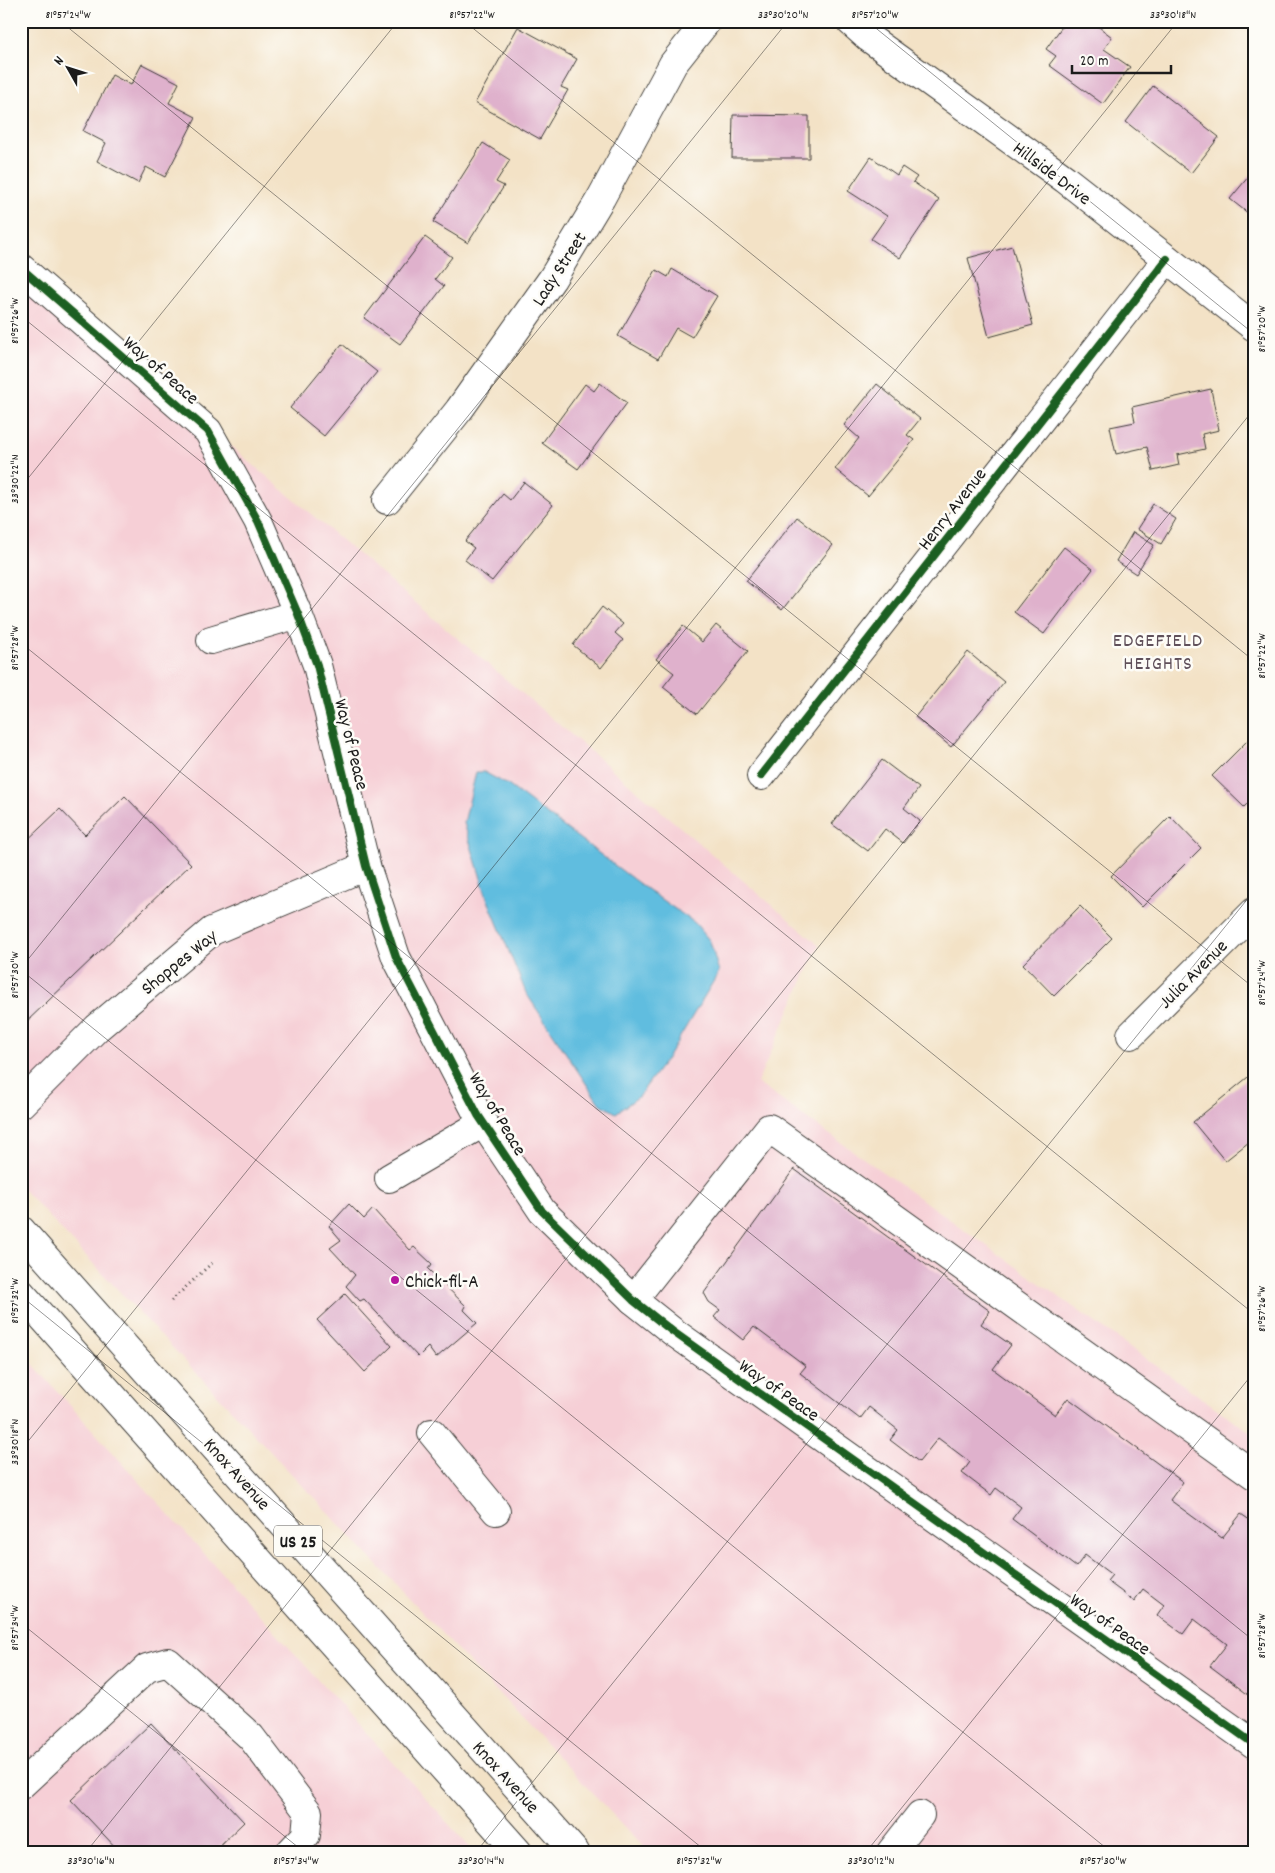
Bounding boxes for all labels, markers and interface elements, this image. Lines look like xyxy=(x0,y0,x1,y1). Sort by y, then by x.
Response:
text: 81°57'24"W xyxy=(45,7,91,24)
text: 81°57'22"W xyxy=(449,7,495,24)
text: 33°30'20"N xyxy=(758,7,808,24)
text: 81°57'20"W xyxy=(852,7,898,24)
text: 33°30'18"N xyxy=(1150,7,1196,24)
north arrow xyxy=(42,42,92,92)
scale bar xyxy=(1072,42,1171,74)
text: 20 m xyxy=(1080,51,1108,73)
text: N xyxy=(50,52,69,70)
street label: Hillside Drive xyxy=(1006,136,1096,213)
street label: Lady Street xyxy=(527,227,595,312)
text: 81°57'26"W xyxy=(7,298,24,344)
text: 81°57'20"W xyxy=(1254,306,1271,352)
street label: Way of Peace xyxy=(116,331,204,412)
text: 33°30'22"N xyxy=(7,454,24,504)
street label: Henry Avenue xyxy=(913,463,995,557)
text: 81°57'28"W xyxy=(7,625,24,671)
district label: EDGEFIELD HEIGHTS xyxy=(1113,628,1203,679)
text: 81°57'22"W xyxy=(1254,633,1271,679)
street label: Way of Peace xyxy=(325,696,374,793)
street label: Shoppes Way xyxy=(136,924,224,1003)
street label: Julia Avenue xyxy=(1154,935,1235,1016)
text: 81°57'30"W xyxy=(7,951,24,998)
text: 81°57'24"W xyxy=(1254,960,1271,1006)
street label: Way of Peace xyxy=(460,1068,532,1162)
place label: Chick-fil-A xyxy=(405,1270,479,1297)
marker: Chick-fil-A xyxy=(389,1274,401,1286)
text: 81°57'32"W xyxy=(7,1278,24,1324)
text: 81°57'26"W xyxy=(1254,1286,1271,1332)
street label: Way of Peace xyxy=(732,1354,824,1430)
text: 33°30'18"N xyxy=(7,1419,24,1465)
street label: Knox Avenue xyxy=(195,1433,275,1518)
road number: US 25 xyxy=(274,1525,322,1556)
street label: Way of Peace xyxy=(1063,1588,1155,1664)
text: 81°57'34"W xyxy=(7,1605,24,1651)
text: 81°57'28"W xyxy=(1254,1613,1271,1659)
street label: Knox Avenue xyxy=(464,1736,544,1821)
text: 33°30'16"N xyxy=(67,1853,115,1870)
text: 81°57'34"W xyxy=(273,1853,319,1870)
text: 33°30'14"N xyxy=(458,1853,504,1870)
text: 81°57'32"W xyxy=(676,1853,722,1870)
text: 33°30'12"N xyxy=(848,1853,894,1870)
text: 81°57'30"W xyxy=(1080,1853,1127,1870)

